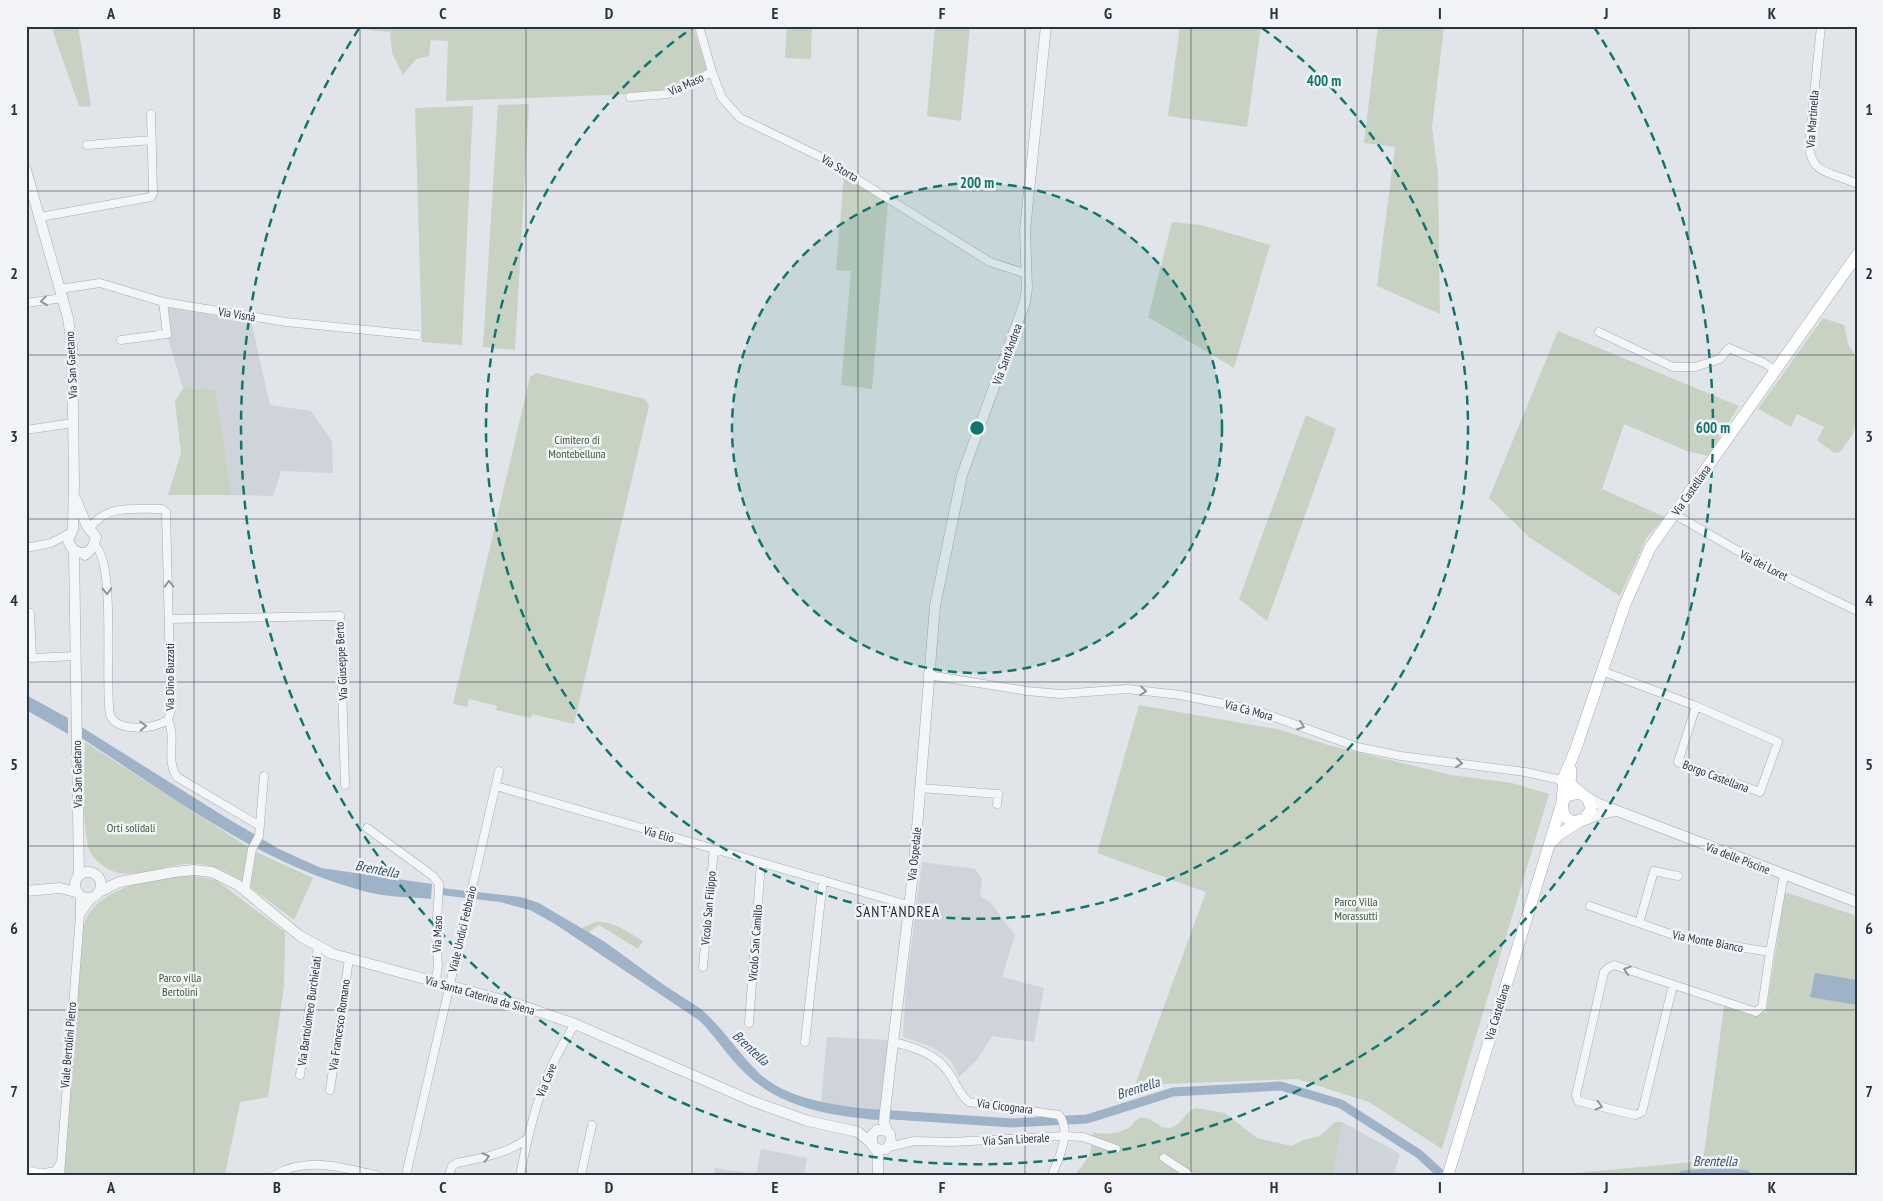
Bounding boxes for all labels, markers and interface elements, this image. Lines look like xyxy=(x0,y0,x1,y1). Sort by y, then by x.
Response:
text: A xyxy=(106,3,116,23)
text: B xyxy=(273,3,281,23)
text: C xyxy=(439,3,447,23)
text: D xyxy=(605,3,614,23)
text: E xyxy=(772,3,779,23)
text: F xyxy=(939,3,946,23)
text: G xyxy=(1104,3,1112,23)
text: H xyxy=(1270,3,1278,23)
text: I xyxy=(1438,3,1442,23)
text: J xyxy=(1603,3,1608,23)
text: K xyxy=(1768,3,1777,23)
street label: Via Maso xyxy=(665,69,706,99)
text: 400 m xyxy=(1307,71,1341,90)
street label: Via Martinella xyxy=(1802,89,1822,149)
text: 1 xyxy=(10,99,18,119)
text: 1 xyxy=(1865,99,1873,119)
street label: Via Storta xyxy=(818,151,861,185)
text: 200 m xyxy=(960,173,994,192)
text: 2 xyxy=(10,263,18,283)
text: 2 xyxy=(1865,263,1873,283)
one-way arrow xyxy=(40,295,48,306)
street label: Via Visnà xyxy=(216,304,257,324)
street label: Via Sant'Andrea xyxy=(989,321,1025,388)
street label: Via San Gaetano xyxy=(62,331,80,400)
text: 600 m xyxy=(1696,418,1730,437)
centre of rings xyxy=(968,419,986,437)
text: 3 xyxy=(10,426,18,446)
text: 3 xyxy=(1865,426,1873,446)
park label: Cimitero di Montebelluna xyxy=(548,432,606,461)
street label: Via Castellana xyxy=(1668,462,1714,519)
street label: Via dei Loret xyxy=(1737,546,1791,584)
one-way arrow xyxy=(164,580,174,588)
one-way arrow xyxy=(101,587,112,595)
text: 4 xyxy=(10,590,18,610)
text: 4 xyxy=(1865,590,1873,610)
street label: Via Giuseppe Berto xyxy=(331,621,351,702)
street label: Via Dino Buzzati xyxy=(162,643,177,712)
one-way arrow xyxy=(1140,685,1148,696)
street label: Via Cà Mora xyxy=(1222,696,1275,724)
one-way arrow xyxy=(1297,720,1305,730)
one-way arrow xyxy=(140,721,147,731)
street label: Via San Gaetano xyxy=(69,740,85,809)
text: 5 xyxy=(10,754,18,774)
text: 5 xyxy=(1865,754,1873,774)
street label: Borgo Castellana xyxy=(1681,756,1751,796)
one-way arrow xyxy=(1455,757,1463,768)
park label: Orti solidali xyxy=(107,820,155,835)
street label: Via Elio xyxy=(641,822,676,846)
street label: Via Ospedale xyxy=(904,826,924,883)
street label: Via delle Piscine xyxy=(1703,838,1772,877)
water label: Brentella xyxy=(354,856,402,882)
street label: Vicolo San Filippo xyxy=(697,870,719,947)
street label: Viale Undici Febbraio xyxy=(445,884,479,975)
park label: Parco Villa Morassutti xyxy=(1334,894,1378,923)
district label: SANT'ANDREA xyxy=(856,902,940,921)
street label: Vicolo San Camillo xyxy=(745,904,765,983)
street label: Via Maso xyxy=(429,915,445,954)
text: 6 xyxy=(10,918,18,938)
text: 6 xyxy=(1865,918,1873,938)
street label: Via Monte Bianco xyxy=(1670,927,1745,955)
street label: Via Bartolomeo Burchielati xyxy=(294,955,324,1068)
one-way arrow xyxy=(1623,965,1632,975)
park label: Parco villa Bertolini xyxy=(159,970,201,999)
street label: Via Santa Caterina da Siena xyxy=(422,972,537,1018)
street label: Via Francesco Romano xyxy=(325,978,353,1073)
street label: Via Castellana xyxy=(1481,982,1513,1043)
street label: Viale Bertolini Pietro xyxy=(57,1001,79,1090)
water label: Brentella xyxy=(729,1026,774,1071)
street label: Via Cave xyxy=(532,1061,560,1100)
water label: Brentella xyxy=(1114,1072,1163,1103)
text: 7 xyxy=(10,1081,18,1101)
text: 7 xyxy=(1865,1081,1873,1101)
street label: Via Cicognara xyxy=(975,1095,1034,1117)
one-way arrow xyxy=(1594,1100,1603,1111)
street label: Via San Liberale xyxy=(981,1130,1050,1148)
one-way arrow xyxy=(482,1152,491,1163)
water label: Brentella xyxy=(1693,1152,1738,1170)
text: A xyxy=(106,1177,116,1197)
text: B xyxy=(273,1177,281,1197)
text: C xyxy=(439,1177,447,1197)
text: D xyxy=(605,1177,614,1197)
text: E xyxy=(772,1177,779,1197)
text: F xyxy=(939,1177,946,1197)
text: G xyxy=(1104,1177,1112,1197)
text: H xyxy=(1270,1177,1278,1197)
text: I xyxy=(1438,1177,1442,1197)
text: J xyxy=(1603,1177,1608,1197)
text: K xyxy=(1768,1177,1777,1197)

